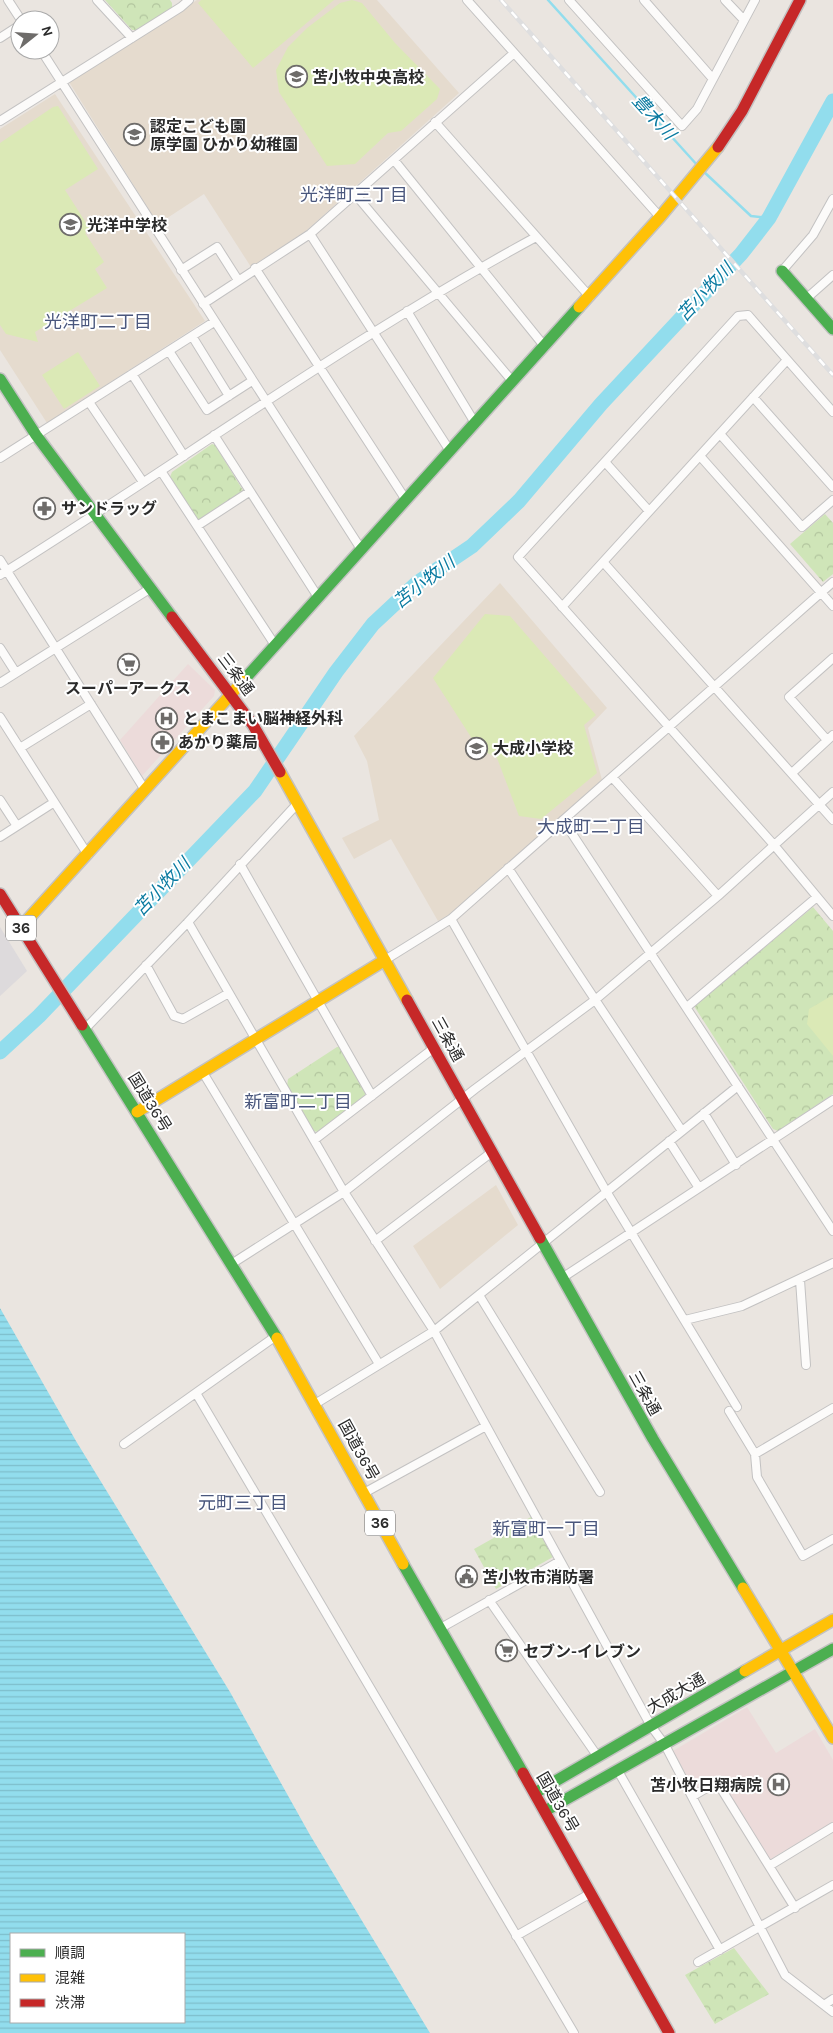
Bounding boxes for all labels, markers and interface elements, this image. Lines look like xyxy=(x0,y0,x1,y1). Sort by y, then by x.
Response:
north arrow xyxy=(10,10,60,60)
text: N xyxy=(37,24,57,39)
school or university icon: 苫小牧中央高校 xyxy=(284,65,308,89)
place label: 苫小牧中央高校 xyxy=(312,68,424,87)
water label: 豊木川 xyxy=(628,90,682,146)
place label: 認定こども園 原学園 ひかり幼稚園 xyxy=(150,117,298,154)
school or university icon: 認定こども園 原学園 ひかり幼稚園 xyxy=(122,123,146,147)
district label: 光洋町三丁目 xyxy=(300,184,408,206)
school or university icon: 光洋中学校 xyxy=(59,213,83,237)
place label: 光洋中学校 xyxy=(87,216,167,235)
water label: 苫小牧川 xyxy=(672,257,739,326)
district label: 光洋町二丁目 xyxy=(44,311,152,333)
pharmacy icon: サンドラッグ xyxy=(33,496,57,520)
place label: サンドラッグ xyxy=(61,499,157,518)
water label: 苫小牧川 xyxy=(389,550,461,613)
street label: 三条通 xyxy=(214,649,258,699)
supermarket icon: スーパーアークス xyxy=(116,652,140,676)
place label: スーパーアークス xyxy=(65,679,191,698)
hospital icon: とまこまい脳神経外科 xyxy=(155,706,179,730)
place label: とまこまい脳神経外科 xyxy=(183,709,343,728)
pharmacy icon: あかり薬局 xyxy=(150,730,174,754)
place label: あかり薬局 xyxy=(178,733,258,752)
school or university icon: 大成小学校 xyxy=(465,736,489,760)
place label: 大成小学校 xyxy=(493,739,573,758)
district label: 大成町二丁目 xyxy=(537,816,645,838)
water label: 苫小牧川 xyxy=(129,852,196,921)
road number: 36 xyxy=(6,916,36,940)
street label: 三条通 xyxy=(428,1013,468,1065)
street label: 国道36号 xyxy=(124,1069,176,1135)
district label: 新富町二丁目 xyxy=(244,1091,352,1113)
street label: 三条通 xyxy=(625,1367,665,1419)
street label: 国道36号 xyxy=(335,1416,383,1484)
district label: 元町三丁目 xyxy=(198,1492,288,1514)
road number: 36 xyxy=(365,1510,395,1536)
district label: 新富町一丁目 xyxy=(492,1518,600,1540)
public building icon: 苫小牧市消防署 xyxy=(454,1565,478,1589)
place label: 苫小牧市消防署 xyxy=(482,1568,594,1587)
supermarket icon: セブン-イレブン xyxy=(495,1639,519,1663)
place label: セブン-イレブン xyxy=(523,1642,641,1661)
street label: 大成大通 xyxy=(644,1669,708,1717)
street label: 国道36号 xyxy=(533,1768,583,1836)
hospital icon: 苫小牧日翔病院 xyxy=(766,1773,790,1797)
place label: 苫小牧日翔病院 xyxy=(650,1776,762,1795)
legend xyxy=(10,1933,185,2023)
text: 順調 xyxy=(55,1944,85,1962)
text: 混雑 xyxy=(55,1969,85,1987)
text: 渋滞 xyxy=(55,1994,85,2012)

